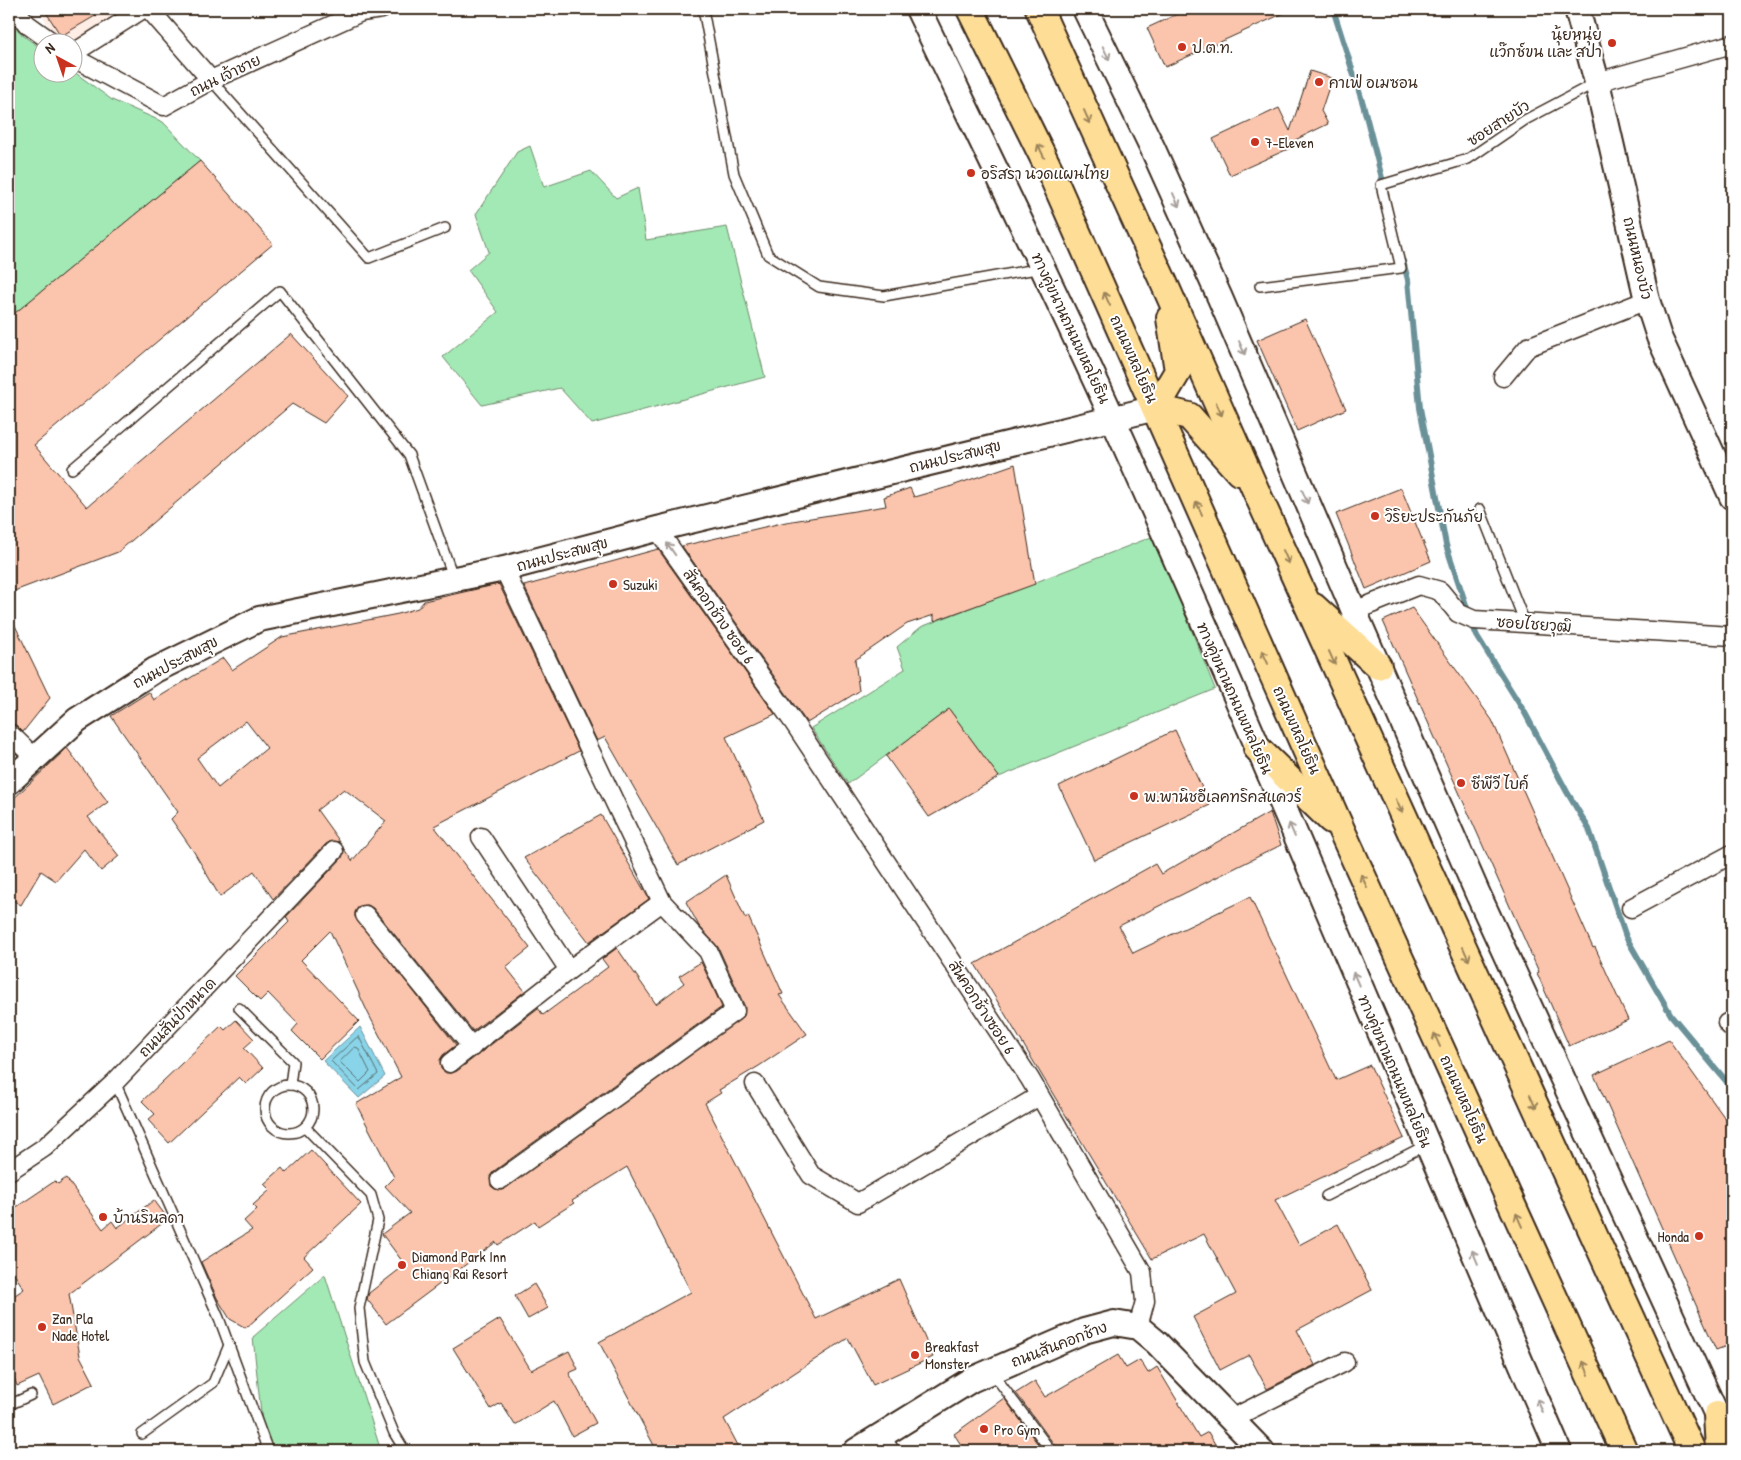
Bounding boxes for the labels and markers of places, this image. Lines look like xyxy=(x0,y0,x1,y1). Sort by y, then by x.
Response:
place label: นุ้ยหนุ่ย แว๊กซ์ขน และ สปา xyxy=(1489,24,1602,62)
place label: ป.ต.ท. xyxy=(1192,37,1233,58)
marker: นุ้ยหนุ่ย แว๊กซ์ขน และ สปา xyxy=(1606,37,1618,49)
marker: ป.ต.ท. xyxy=(1176,41,1188,53)
place label: คาเฟ่ อเมซอน xyxy=(1329,72,1418,93)
marker: คาเฟ่ อเมซอน xyxy=(1313,76,1325,88)
place label: 7-Eleven xyxy=(1265,132,1314,153)
marker: 7-Eleven xyxy=(1249,136,1261,148)
place label: อริสรา นวดแผนไทย xyxy=(981,163,1109,184)
marker: อริสรา นวดแผนไทย xyxy=(965,167,977,179)
place label: วิริยะประกันภัย xyxy=(1385,506,1483,527)
marker: วิริยะประกันภัย xyxy=(1369,510,1381,522)
place label: Suzuki xyxy=(623,574,658,595)
marker: Suzuki xyxy=(607,578,619,590)
place label: ซีพีวี ไบค์ xyxy=(1471,773,1529,794)
marker: ซีพีวี ไบค์ xyxy=(1455,777,1467,789)
place label: พ.พานิชอีเลคทริคสแควร์ xyxy=(1144,786,1302,807)
marker: พ.พานิชอีเลคทริคสแควร์ xyxy=(1128,790,1140,802)
place label: บ้านรินลดา xyxy=(113,1207,184,1228)
marker: บ้านรินลดา xyxy=(97,1211,109,1223)
place label: Honda xyxy=(1657,1226,1689,1247)
marker: Honda xyxy=(1693,1230,1705,1242)
place label: Diamond Park Inn Chiang Rai Resort xyxy=(412,1246,509,1284)
marker: Diamond Park Inn Chiang Rai Resort xyxy=(396,1259,408,1271)
place label: Zan Pla Nade Hotel xyxy=(52,1308,109,1346)
marker: Zan Pla Nade Hotel xyxy=(36,1321,48,1333)
place label: Breakfast Monster xyxy=(925,1336,979,1374)
marker: Breakfast Monster xyxy=(909,1349,921,1361)
place label: Pro Gym xyxy=(994,1419,1040,1440)
marker: Pro Gym xyxy=(978,1423,990,1435)

